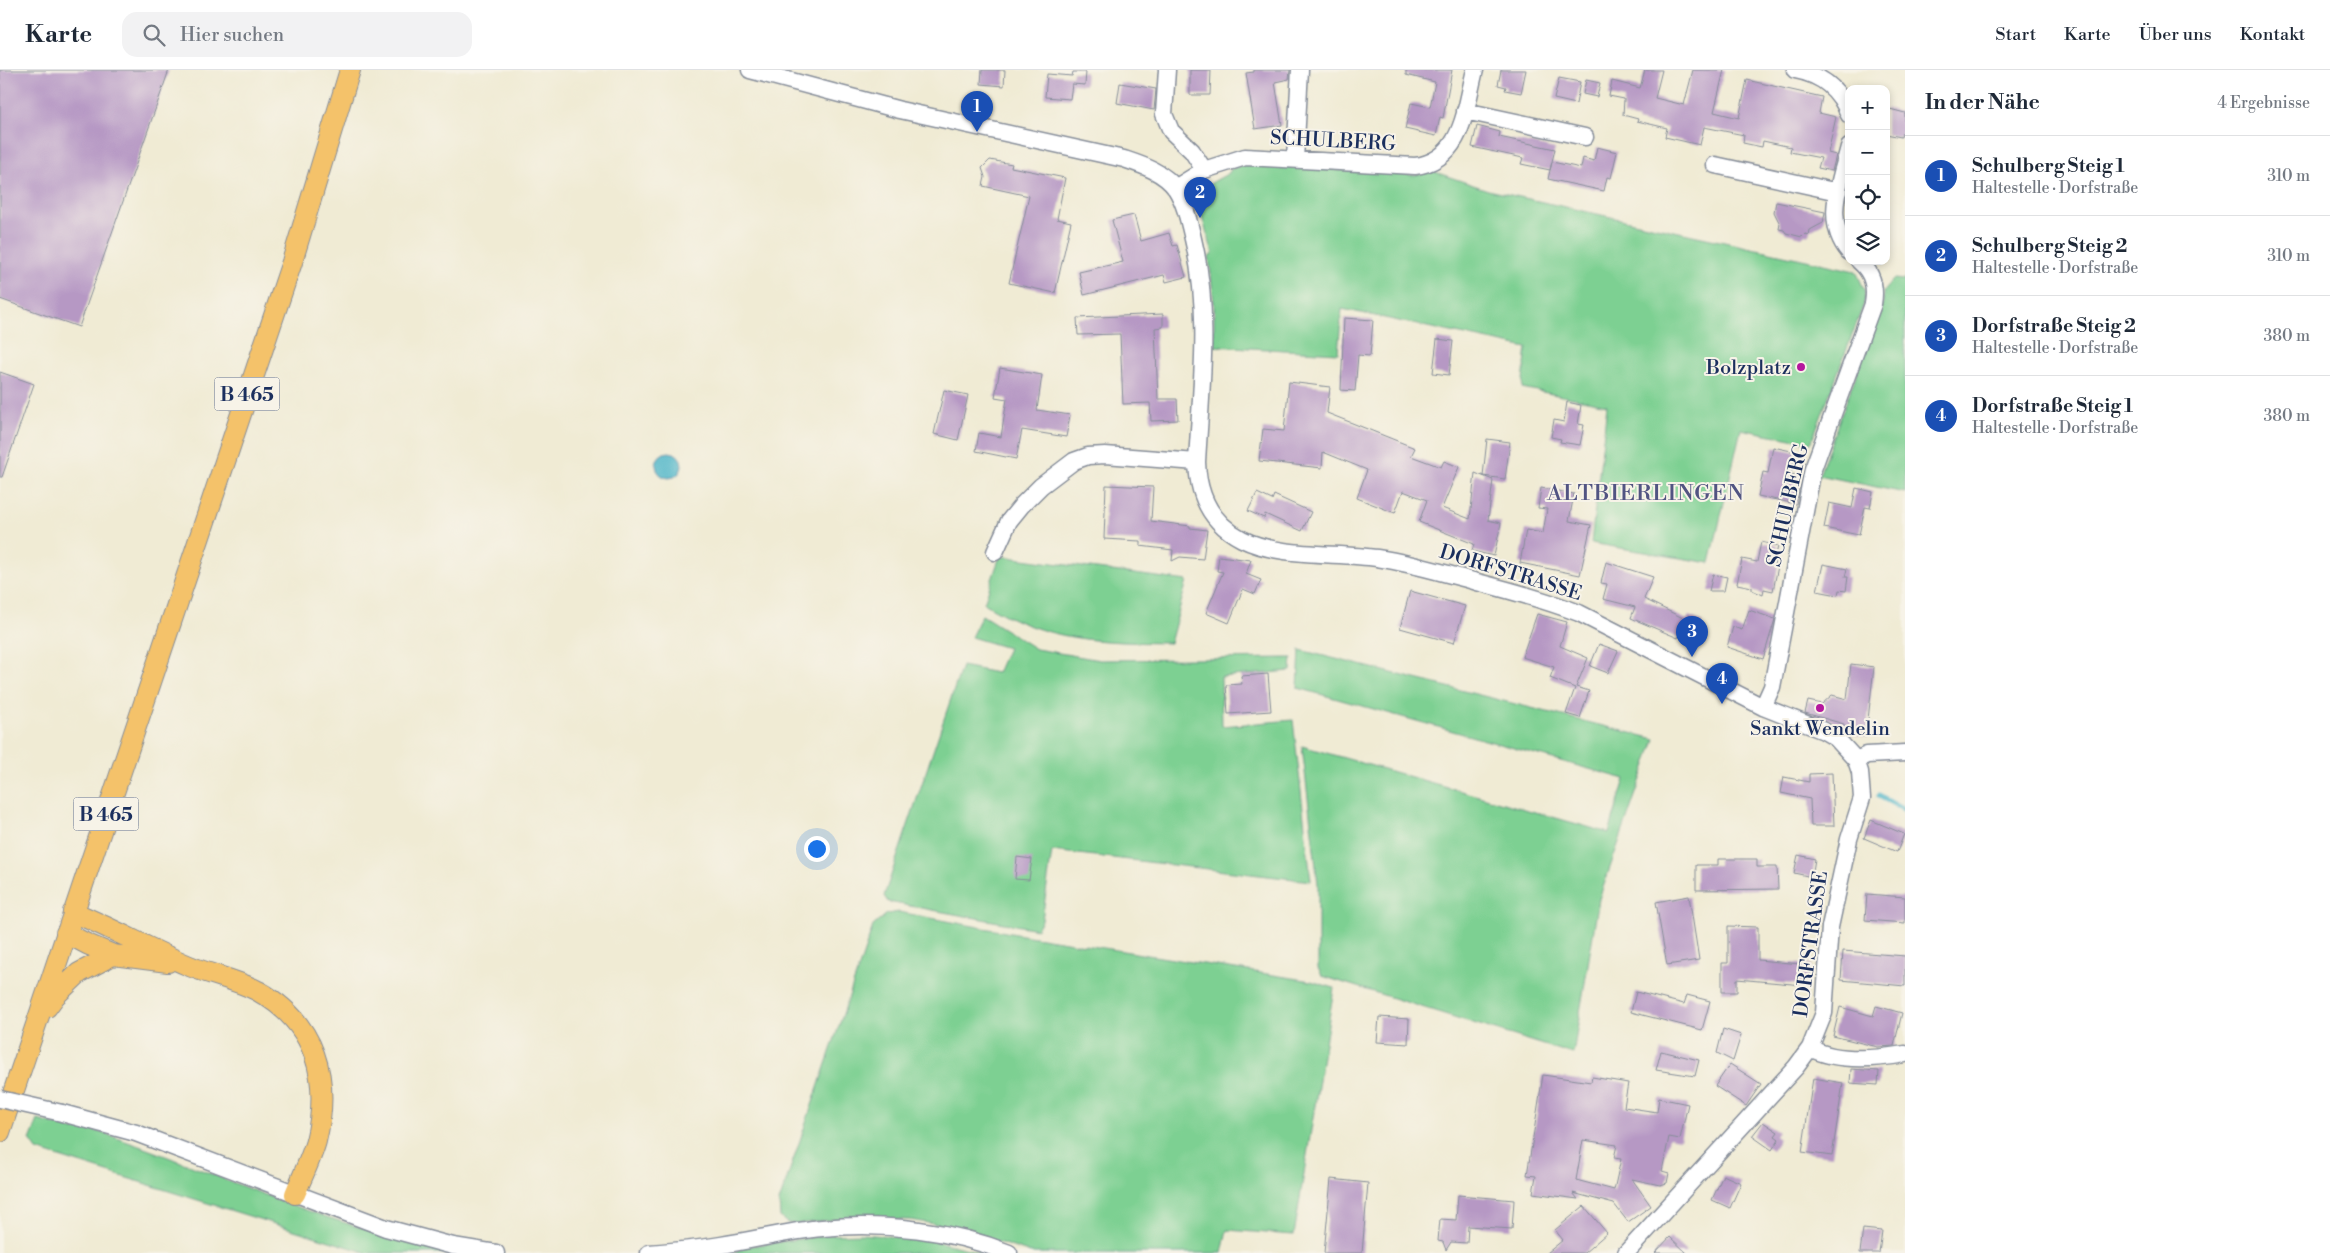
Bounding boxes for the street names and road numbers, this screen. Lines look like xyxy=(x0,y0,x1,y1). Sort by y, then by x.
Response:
street label: SCHULBERG xyxy=(1269,126,1397,157)
road number: B 465 xyxy=(214,378,280,410)
street label: SCHULBERG xyxy=(1762,441,1815,569)
street label: DORFSTRASSE xyxy=(1436,540,1585,607)
road number: B 465 xyxy=(74,798,138,831)
street label: DORFSTRASSE xyxy=(1789,869,1834,1019)

